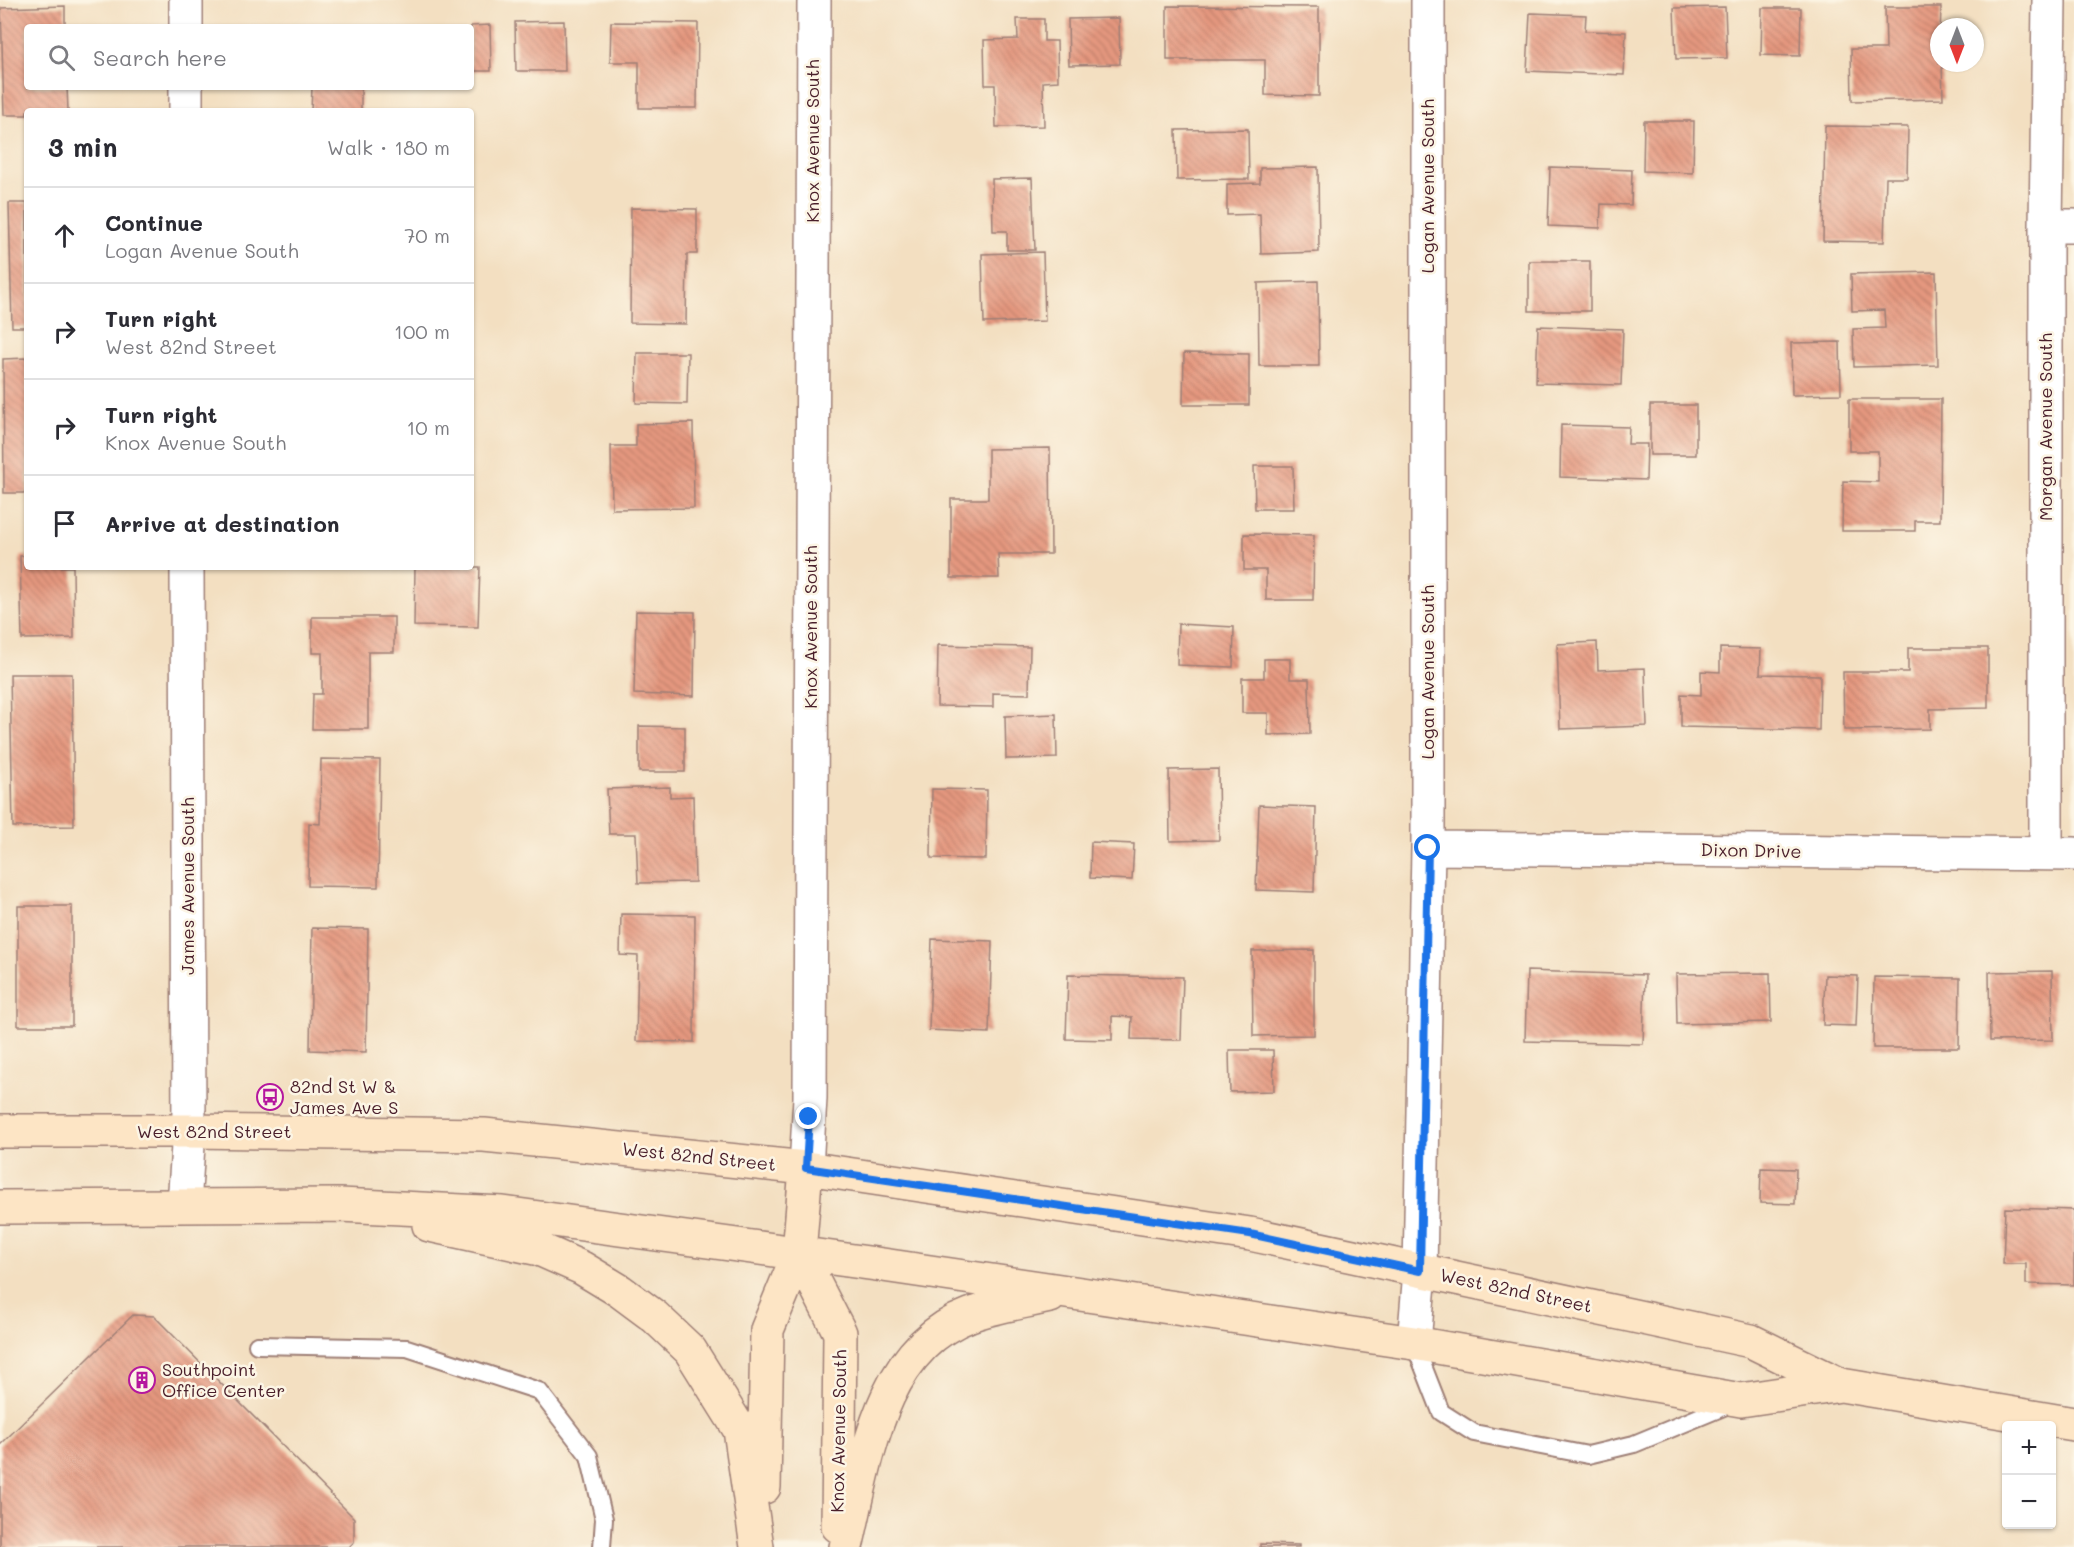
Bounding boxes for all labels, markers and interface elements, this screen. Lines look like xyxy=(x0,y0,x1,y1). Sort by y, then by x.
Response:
north arrow xyxy=(1930,18,1984,72)
search box xyxy=(24,24,474,90)
icon: search xyxy=(45,41,78,74)
text: Search here xyxy=(93,43,227,72)
street label: Knox Avenue South xyxy=(800,59,824,223)
street label: Logan Avenue South xyxy=(1415,99,1439,273)
text: 3 min xyxy=(48,130,117,164)
text: Walk · 180 m xyxy=(327,134,450,160)
text: Continue xyxy=(105,208,203,237)
icon: ahead xyxy=(48,219,81,252)
text: 70 m xyxy=(404,222,450,248)
text: Logan Avenue South xyxy=(105,237,299,263)
text: Turn right xyxy=(105,304,217,333)
icon: right xyxy=(48,315,81,348)
text: 100 m xyxy=(394,318,450,344)
text: West 82nd Street xyxy=(105,333,277,359)
street label: Morgan Avenue South xyxy=(2033,333,2057,521)
text: Turn right xyxy=(105,400,217,429)
icon: right xyxy=(48,411,81,444)
text: 10 m xyxy=(406,414,450,440)
text: Knox Avenue South xyxy=(105,429,286,455)
icon: arrive xyxy=(48,507,81,540)
text: Arrive at destination xyxy=(105,509,340,538)
street label: Knox Avenue South xyxy=(798,545,822,709)
street label: Logan Avenue South xyxy=(1415,585,1439,759)
street label: James Avenue South xyxy=(175,797,199,975)
route start xyxy=(1414,834,1440,860)
street label: Dixon Drive xyxy=(1700,837,1802,863)
place label: 82nd St W & James Ave S xyxy=(290,1074,398,1119)
bus stop icon: 82nd St W & James Ave S xyxy=(255,1082,285,1112)
route end xyxy=(795,1103,821,1129)
street label: West 82nd Street xyxy=(137,1119,291,1143)
street label: West 82nd Street xyxy=(621,1136,777,1176)
street label: West 82nd Street xyxy=(1438,1262,1594,1318)
street label: Knox Avenue South xyxy=(825,1349,851,1513)
place label: Southpoint Office Center xyxy=(162,1357,285,1402)
building icon: Southpoint Office Center xyxy=(127,1365,157,1395)
map controls xyxy=(2002,1421,2056,1529)
button: + xyxy=(2002,1421,2056,1475)
button: − xyxy=(2002,1475,2056,1529)

